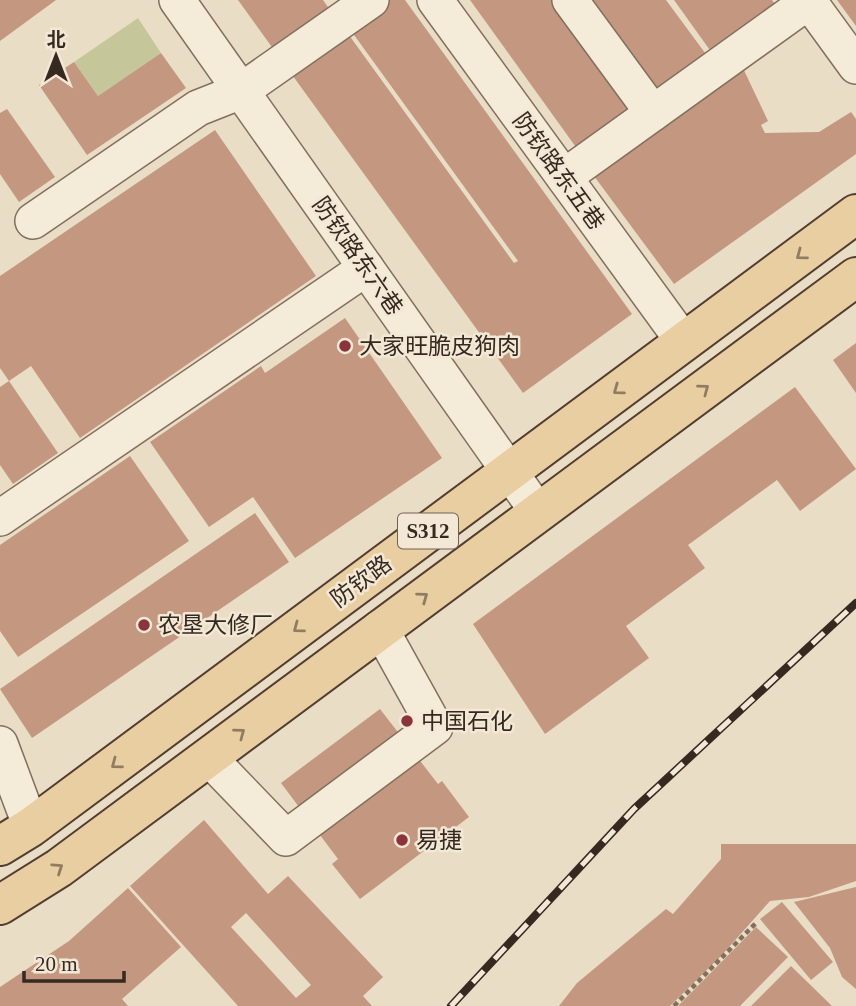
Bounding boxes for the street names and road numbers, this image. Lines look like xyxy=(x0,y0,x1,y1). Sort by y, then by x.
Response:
street label: 防钦路东五巷 xyxy=(508,108,609,234)
street label: 防钦路东六巷 xyxy=(308,193,407,320)
road number: S312 xyxy=(398,514,458,548)
street label: 防钦路 xyxy=(326,551,396,612)

